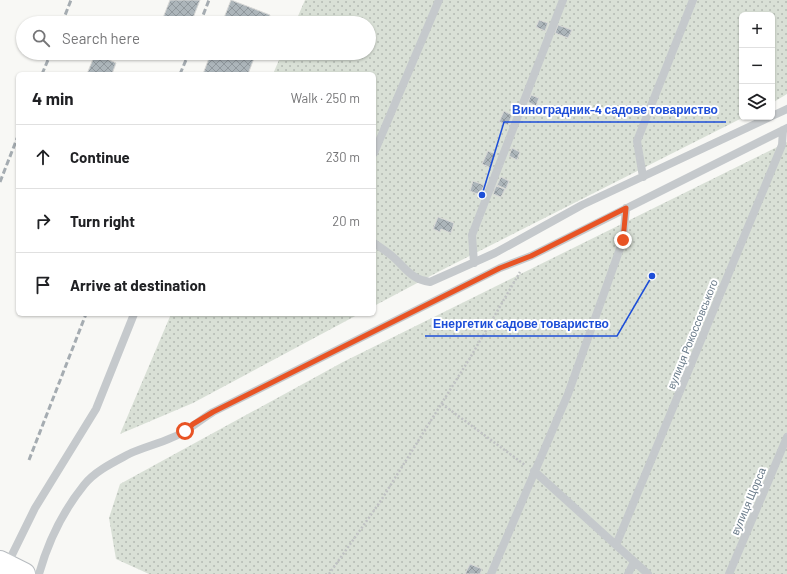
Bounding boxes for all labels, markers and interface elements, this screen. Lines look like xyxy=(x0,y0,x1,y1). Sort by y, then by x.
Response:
map controls xyxy=(739,12,775,120)
button: + xyxy=(739,12,775,48)
search box xyxy=(16,16,376,60)
icon: search xyxy=(30,27,52,49)
text: Search here xyxy=(62,29,140,47)
button: − xyxy=(739,48,775,84)
button: layers xyxy=(739,84,775,120)
text: 4 min xyxy=(32,88,74,108)
text: Walk · 250 m xyxy=(291,90,360,106)
callout: Виноградник-4 садове товариство xyxy=(504,98,726,122)
text: Виноградник-4 садове товариство xyxy=(512,102,718,117)
icon: ahead xyxy=(32,146,54,168)
text: Continue xyxy=(70,148,130,166)
text: 230 m xyxy=(326,149,360,165)
icon: right xyxy=(32,210,54,232)
text: Turn right xyxy=(70,212,135,230)
text: 20 m xyxy=(332,213,360,229)
route end xyxy=(614,231,632,249)
icon: arrive xyxy=(32,274,54,296)
text: Arrive at destination xyxy=(70,276,206,294)
street label: вулиця Рокоссовського xyxy=(664,277,720,391)
callout: Енергетик садове товариство xyxy=(425,312,617,336)
text: Енергетик садове товариство xyxy=(433,316,609,331)
route start xyxy=(176,422,194,440)
street label: вулиця Щорса xyxy=(728,464,768,537)

